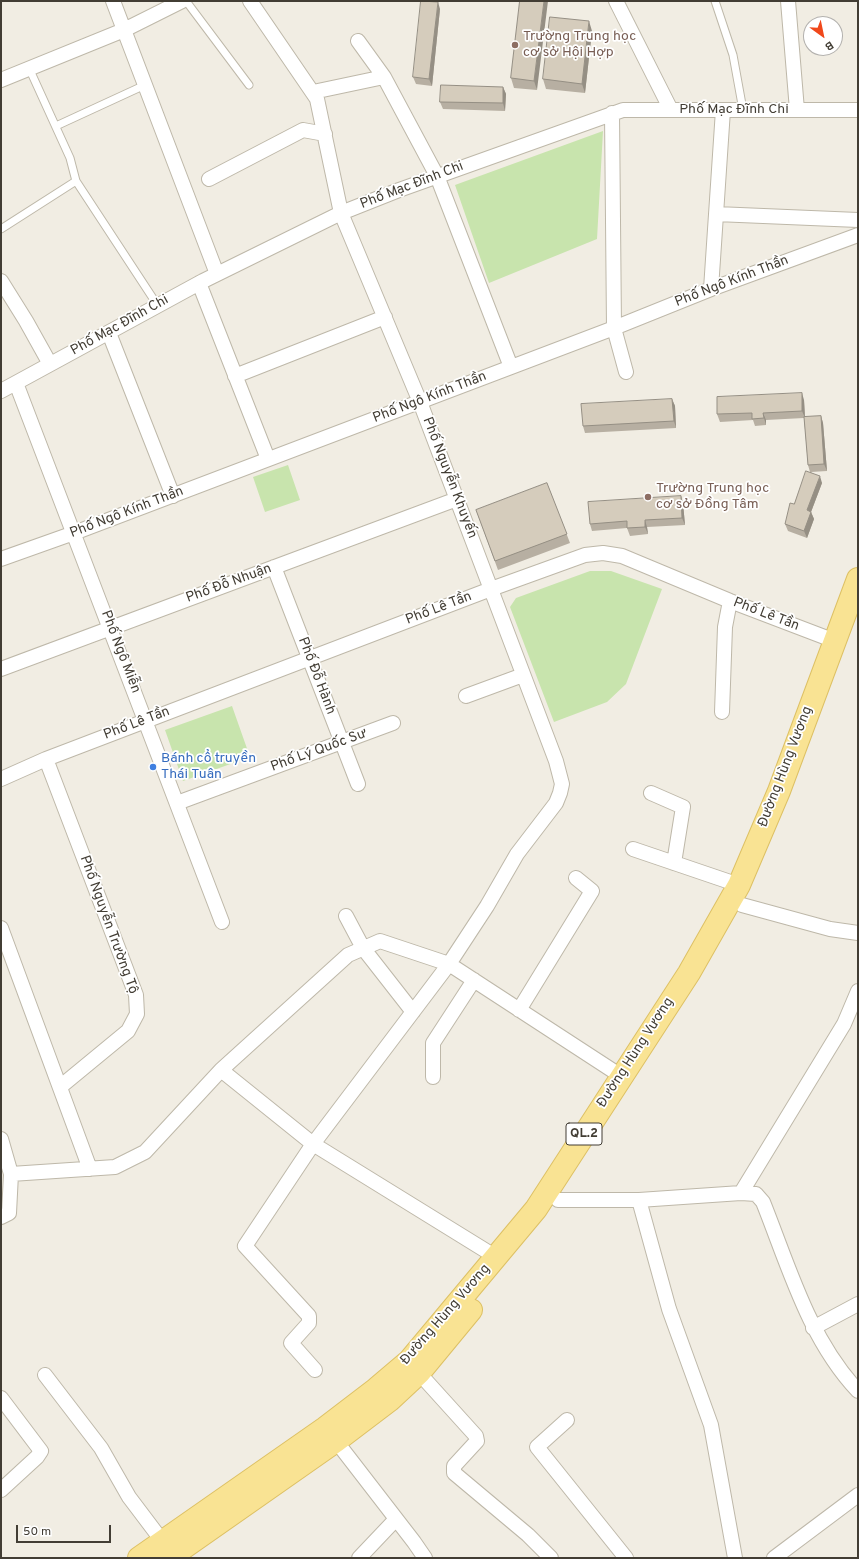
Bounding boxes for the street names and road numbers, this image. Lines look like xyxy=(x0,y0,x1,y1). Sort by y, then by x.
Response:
street label: Phố Mạc Đĩnh Chi xyxy=(679,102,789,118)
street label: Phố Mạc Đĩnh Chi xyxy=(358,159,466,213)
street label: Phố Ngô Kính Thần xyxy=(673,253,791,311)
street label: Phố Mạc Đĩnh Chi xyxy=(68,292,172,360)
street label: Phố Ngô Kính Thần xyxy=(371,369,489,427)
street label: Phố Nguyễn Khuyến xyxy=(418,415,480,541)
street label: Phố Ngô Kính Thần xyxy=(68,484,186,542)
street label: Phố Đỗ Nhuận xyxy=(184,561,274,607)
street label: Phố Lê Tần xyxy=(404,589,474,629)
street label: Phố Lê Tần xyxy=(731,595,801,635)
street label: Phố Ngô Miễn xyxy=(96,608,144,696)
street label: Phố Đỗ Hành xyxy=(294,635,338,717)
street label: Phố Lê Tần xyxy=(102,704,172,744)
street label: Đường Hùng Vương xyxy=(755,704,817,830)
street label: Phố Lý Quốc Sư xyxy=(269,726,369,776)
street label: Phố Nguyễn Trường Tộ xyxy=(75,854,141,996)
street label: Đường Hùng Vương xyxy=(594,995,678,1111)
road number: QL.2 xyxy=(566,1123,602,1145)
street label: Đường Hùng Vương xyxy=(398,1261,494,1369)

